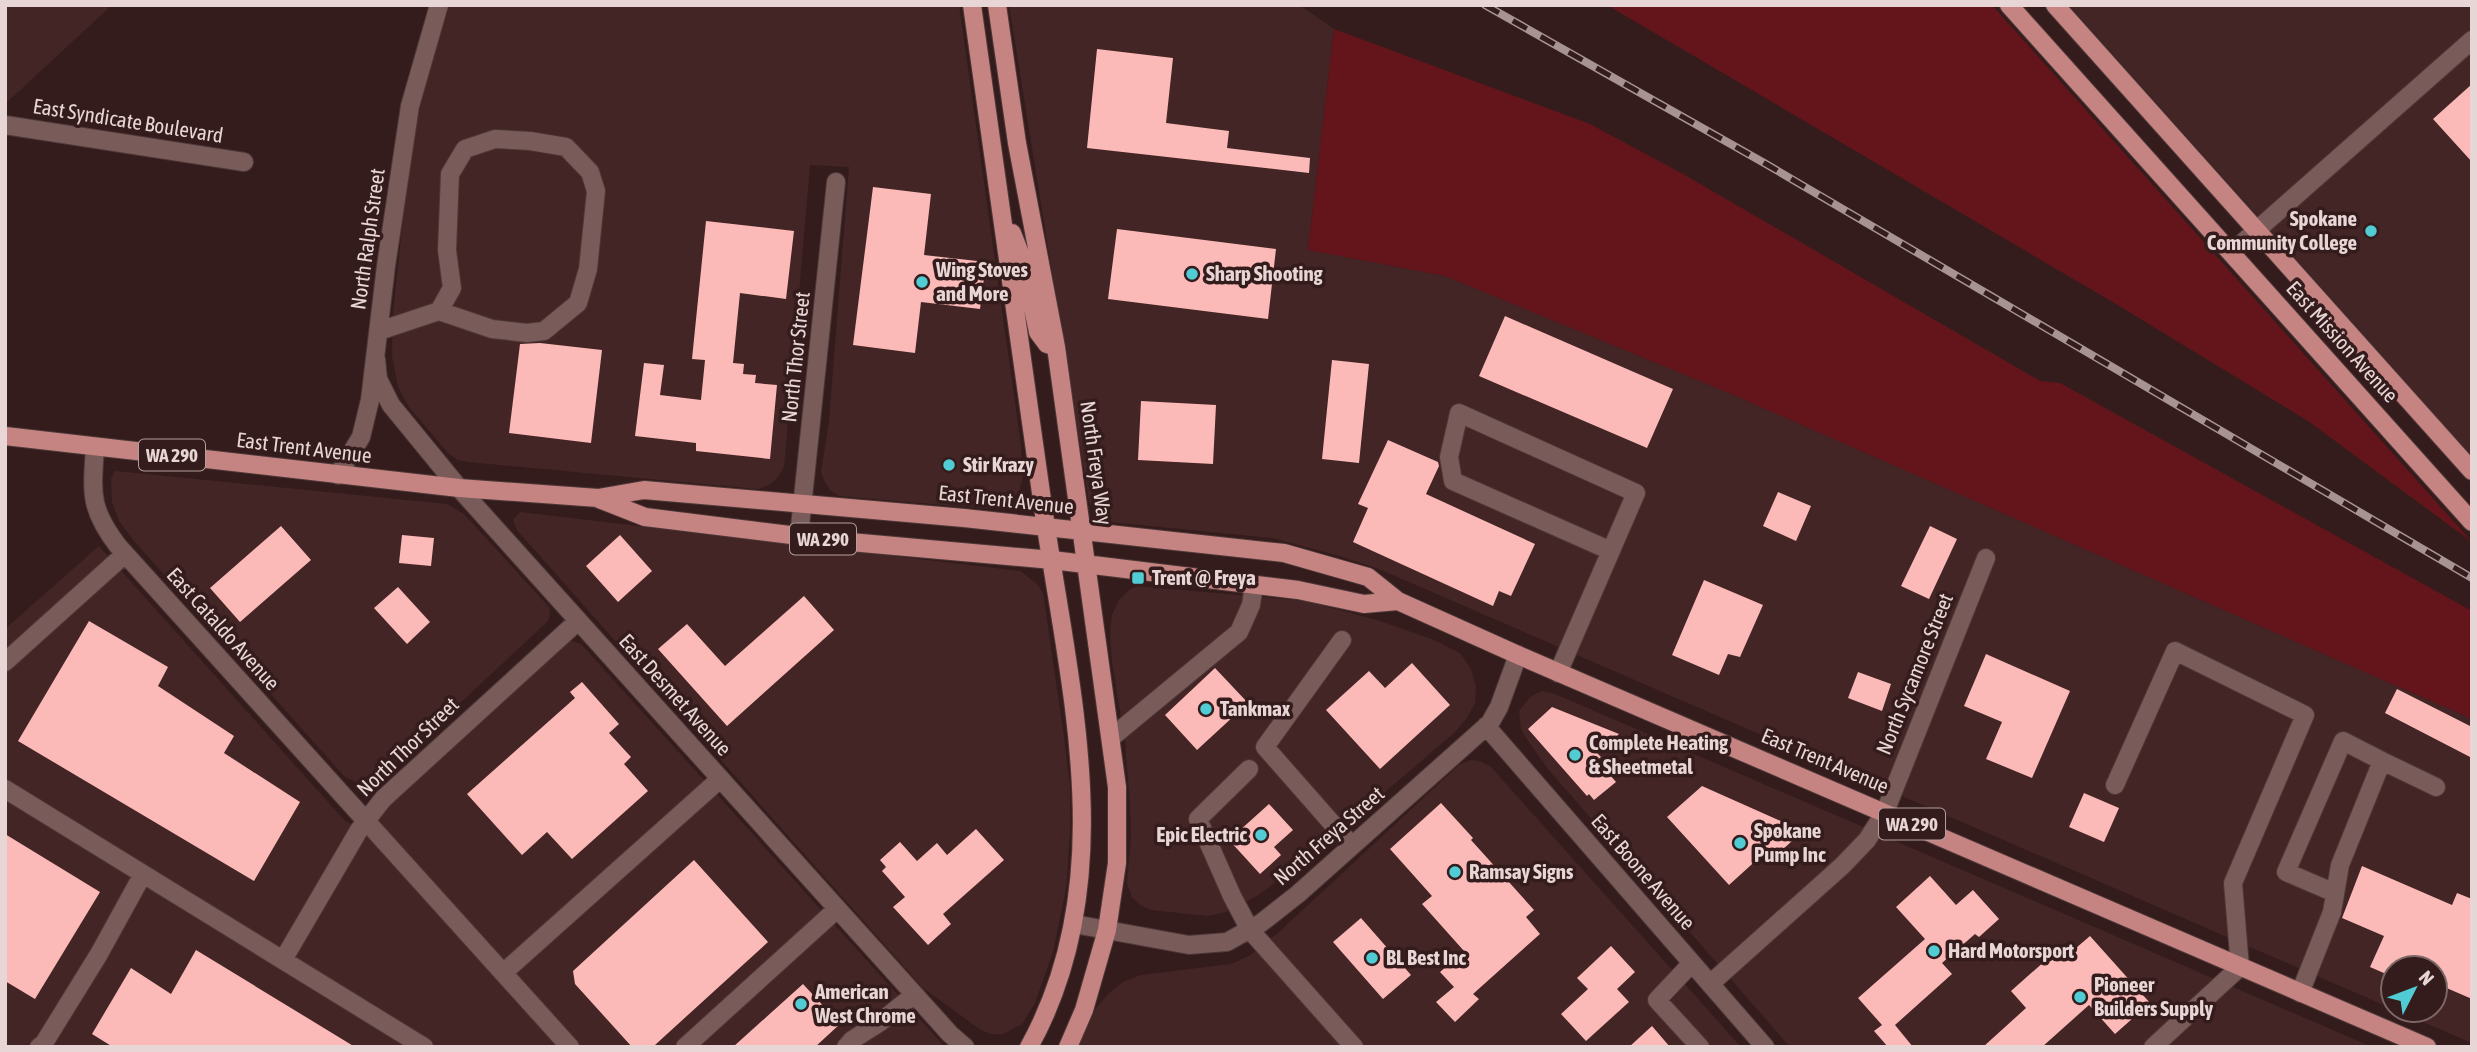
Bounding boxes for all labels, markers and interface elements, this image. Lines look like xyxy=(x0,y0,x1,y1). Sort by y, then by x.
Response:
street label: East Syndicate Boulevard xyxy=(31,93,225,147)
street label: North Ralph Street xyxy=(345,167,389,311)
place label: Spokane Community College xyxy=(2207,206,2357,254)
marker: Spokane Community College xyxy=(2363,223,2379,239)
place label: Wing Stoves and More xyxy=(935,257,1028,305)
place label: Sharp Shooting xyxy=(1206,261,1324,285)
marker: Sharp Shooting xyxy=(1184,266,1200,282)
marker: Wing Stoves and More xyxy=(914,274,930,290)
street label: East Mission Avenue xyxy=(2282,276,2403,407)
street label: North Thor Street xyxy=(776,290,814,423)
street label: North Freya Way xyxy=(1076,399,1118,527)
street label: East Trent Avenue xyxy=(235,427,373,467)
road number: WA 290 xyxy=(139,440,205,470)
place label: Stir Krazy xyxy=(963,452,1034,476)
marker: Stir Krazy xyxy=(941,457,957,473)
street label: East Trent Avenue xyxy=(937,480,1075,518)
road number: WA 290 xyxy=(790,524,856,554)
street label: East Cataldo Avenue xyxy=(163,562,285,694)
place label: Trent @ Freya xyxy=(1152,565,1256,589)
marker: Trent @ Freya xyxy=(1130,570,1146,586)
street label: North Sycamore Street xyxy=(1871,590,1957,758)
street label: East Desmet Avenue xyxy=(615,629,737,760)
street label: North Thor Street xyxy=(352,692,463,801)
place label: Tankmax xyxy=(1220,696,1291,720)
marker: Tankmax xyxy=(1198,701,1214,717)
street label: East Trent Avenue xyxy=(1758,722,1893,798)
place label: Complete Heating & Sheetmetal xyxy=(1589,730,1729,778)
marker: Complete Heating & Sheetmetal xyxy=(1567,747,1583,763)
street label: North Freya Street xyxy=(1268,781,1388,890)
road number: WA 290 xyxy=(1879,808,1945,839)
street label: East Boone Avenue xyxy=(1587,809,1701,934)
place label: Spokane Pump Inc xyxy=(1754,818,1826,866)
place label: Epic Electric xyxy=(1156,822,1247,846)
marker: Epic Electric xyxy=(1253,827,1269,843)
marker: Spokane Pump Inc xyxy=(1732,835,1748,851)
place label: Ramsay Signs xyxy=(1469,859,1574,883)
marker: Ramsay Signs xyxy=(1447,864,1463,880)
place label: Hard Motorsport xyxy=(1948,938,2074,962)
marker: Hard Motorsport xyxy=(1926,943,1942,959)
place label: BL Best Inc xyxy=(1386,945,1466,969)
marker: BL Best Inc xyxy=(1364,950,1380,966)
north arrow xyxy=(2379,954,2449,1024)
text: N xyxy=(2415,966,2439,989)
place label: Pioneer Builders Supply xyxy=(2094,972,2213,1020)
place label: American West Chrome xyxy=(814,979,916,1027)
marker: Pioneer Builders Supply xyxy=(2072,989,2088,1005)
marker: American West Chrome xyxy=(793,996,809,1012)

